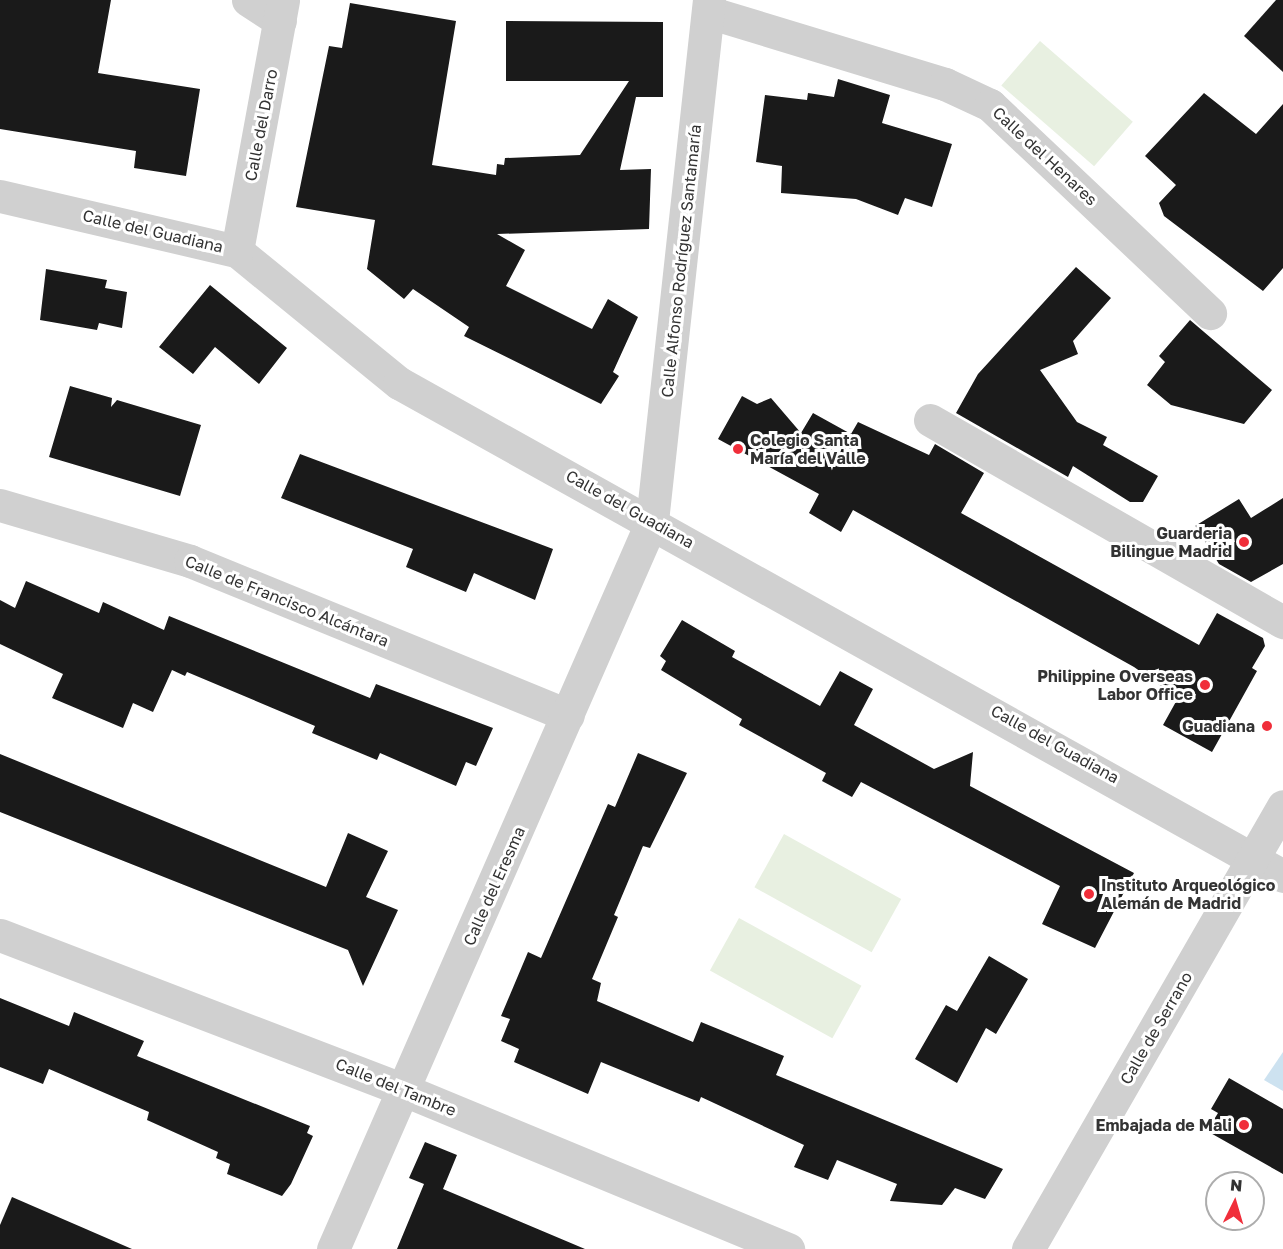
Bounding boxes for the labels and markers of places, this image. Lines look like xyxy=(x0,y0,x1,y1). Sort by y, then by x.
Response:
place label: Colegio Santa María del Valle xyxy=(750,430,866,468)
marker: Colegio Santa María del Valle xyxy=(731,442,745,456)
place label: Guarderia Bilingue Madrid xyxy=(1110,523,1232,561)
marker: Guarderia Bilingue Madrid xyxy=(1237,535,1251,549)
place label: Philippine Overseas Labor Office xyxy=(1037,666,1193,704)
marker: Philippine Overseas Labor Office xyxy=(1198,678,1212,692)
place label: Guadiana xyxy=(1182,716,1255,736)
marker: Guadiana xyxy=(1260,719,1274,733)
place label: Instituto Arqueológico Alemán de Madrid xyxy=(1101,875,1275,913)
marker: Instituto Arqueológico Alemán de Madrid xyxy=(1082,887,1096,901)
place label: Embajada de Mali xyxy=(1096,1115,1232,1135)
marker: Embajada de Mali xyxy=(1237,1118,1251,1132)

